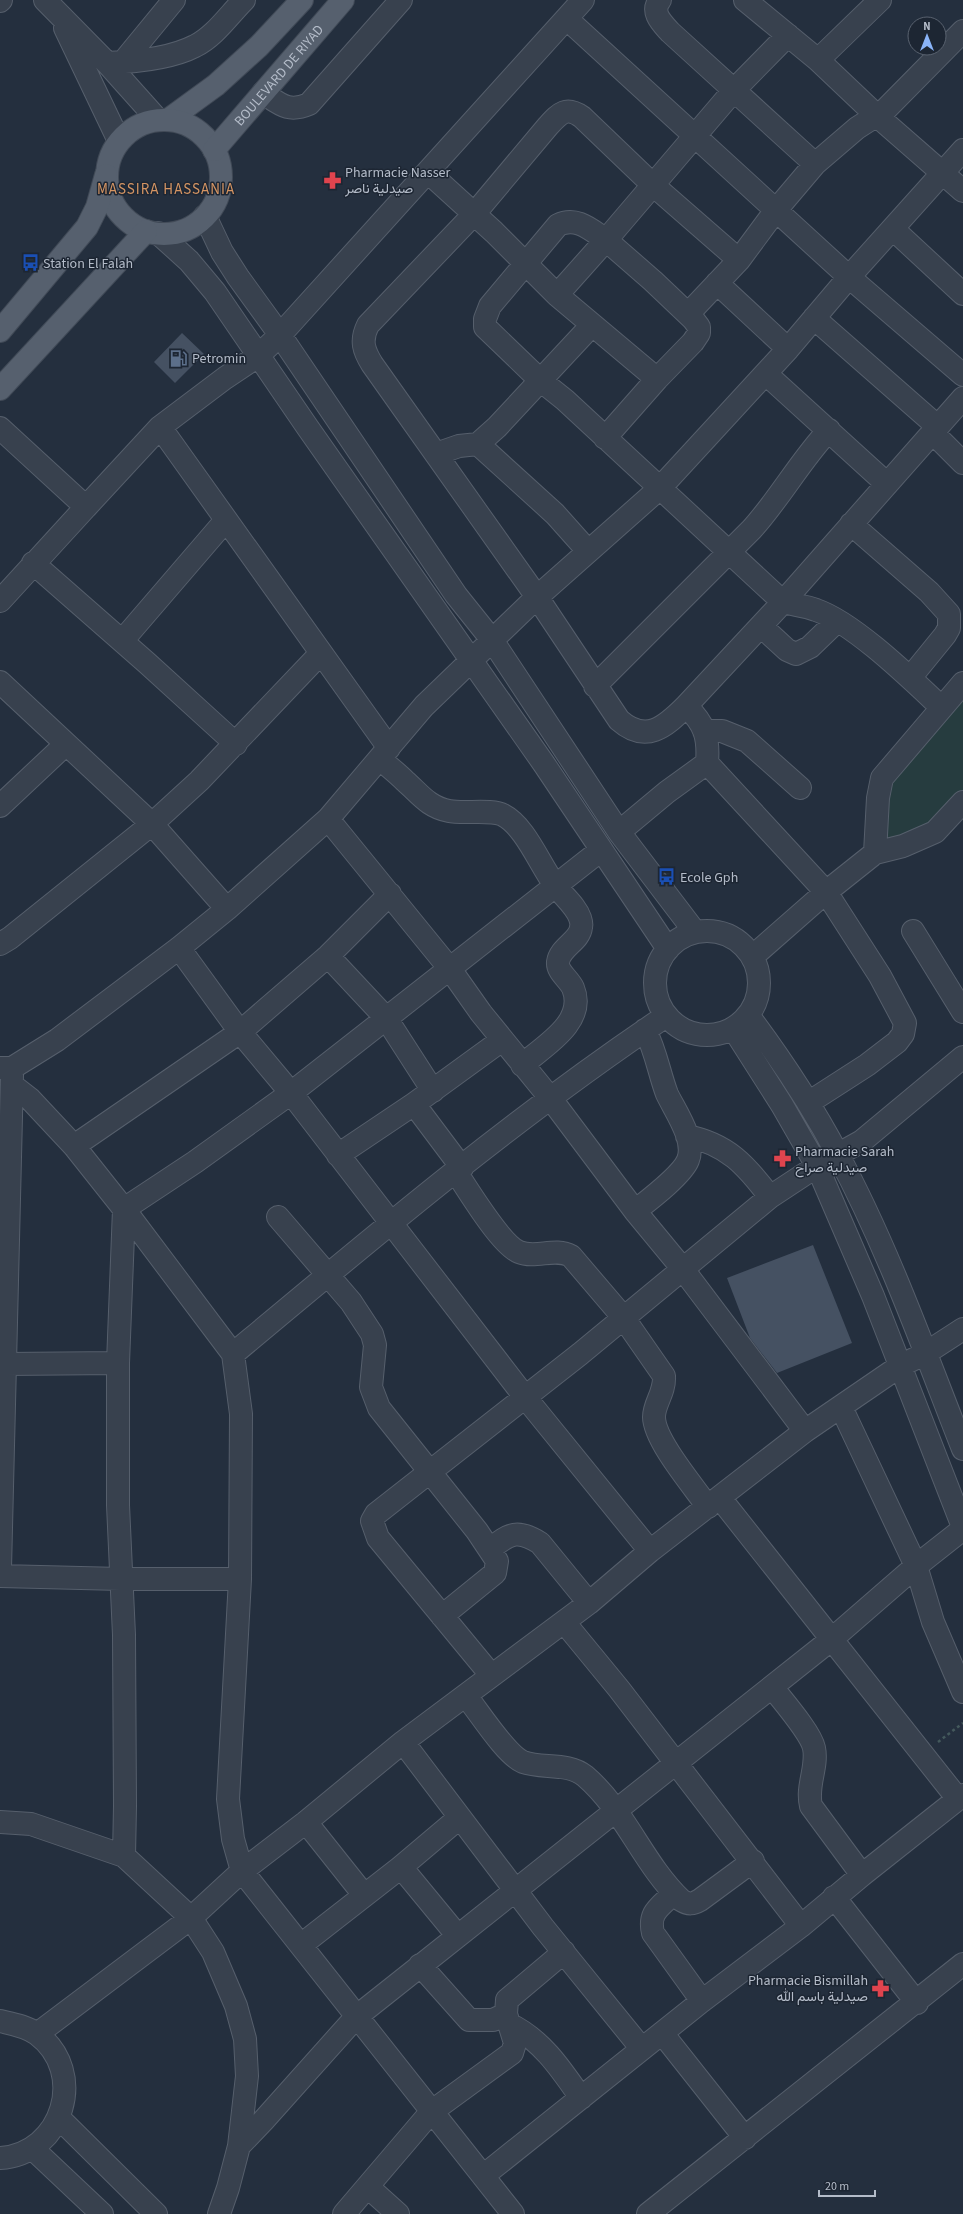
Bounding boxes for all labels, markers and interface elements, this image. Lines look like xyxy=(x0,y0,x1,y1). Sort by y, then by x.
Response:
north arrow xyxy=(907,16,947,56)
text: N xyxy=(923,19,931,34)
street label: BOULEVARD DE RIYAD xyxy=(230,21,329,131)
place label: Pharmacie Nasser صيدلية ناصر xyxy=(344,163,450,199)
pharmacy icon: Pharmacie Nasser صيدلية ناصر xyxy=(322,170,342,190)
district label: MASSIRA HASSANIA xyxy=(97,179,235,200)
bus stop icon: Station El Falah xyxy=(20,253,40,273)
place label: Station El Falah xyxy=(43,254,133,274)
fuel station icon: Petromin xyxy=(169,348,189,368)
place label: Petromin xyxy=(192,349,246,369)
bus stop icon: Ecole Gph xyxy=(657,867,677,887)
place label: Ecole Gph xyxy=(680,868,738,888)
place label: Pharmacie Sarah صيدلية صراح xyxy=(795,1142,894,1178)
pharmacy icon: Pharmacie Sarah صيدلية صراح xyxy=(772,1149,792,1169)
place label: Pharmacie Bismillah صيدلية باسم الله xyxy=(748,1971,868,2007)
pharmacy icon: Pharmacie Bismillah صيدلية باسم الله xyxy=(871,1978,891,1998)
scale bar xyxy=(819,2172,875,2198)
text: 20 m xyxy=(825,2178,849,2195)

